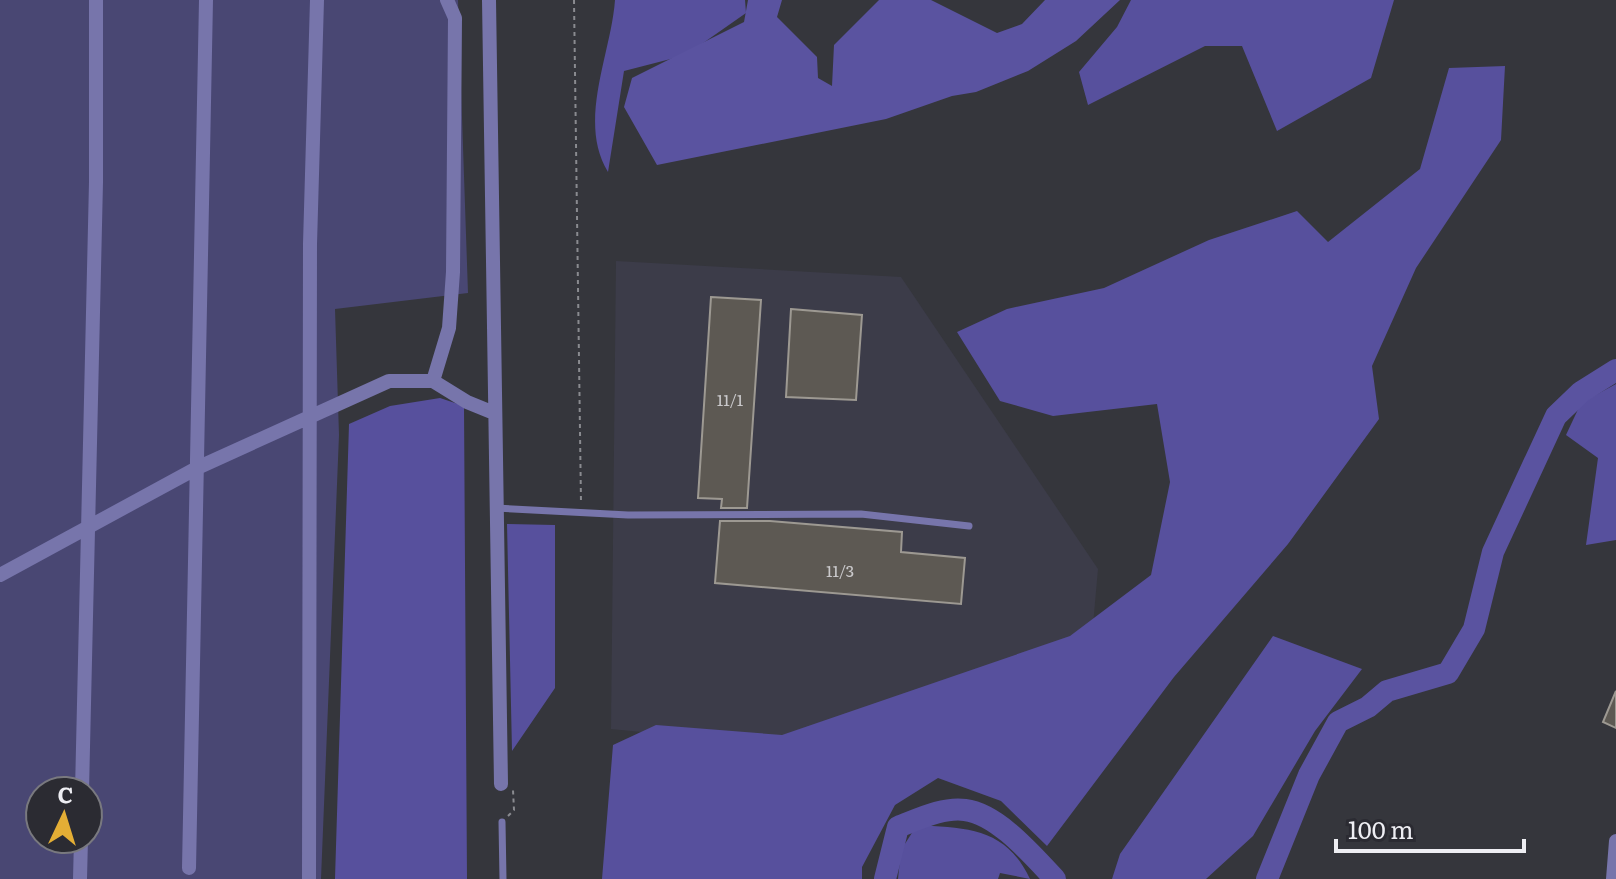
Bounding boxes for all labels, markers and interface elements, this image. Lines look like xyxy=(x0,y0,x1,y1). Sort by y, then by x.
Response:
house number: 11/1 xyxy=(717,387,744,411)
house number: 11/3 xyxy=(826,558,854,582)
north arrow xyxy=(24,775,104,855)
text: С xyxy=(57,777,74,811)
scale bar xyxy=(1336,803,1524,853)
text: 100 m xyxy=(1348,811,1414,846)

